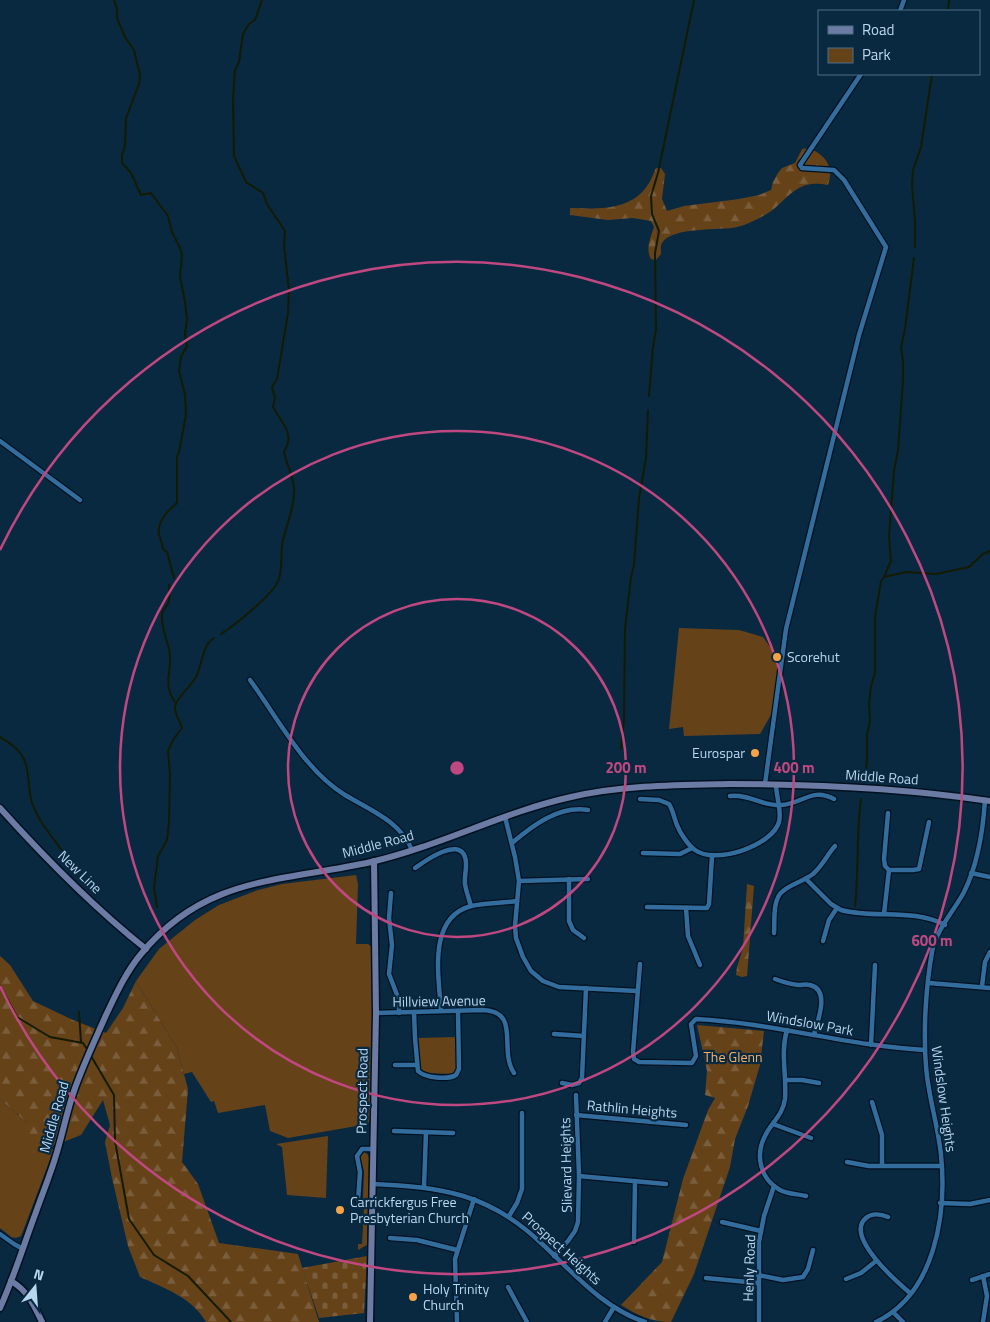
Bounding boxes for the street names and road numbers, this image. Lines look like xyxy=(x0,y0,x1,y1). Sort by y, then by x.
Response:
street label: Middle Road xyxy=(845,763,919,790)
street label: Middle Road xyxy=(340,824,416,863)
street label: New Line xyxy=(53,845,107,898)
street label: Hillview Avenue xyxy=(392,989,486,1012)
street label: Windslow Park xyxy=(765,1005,856,1041)
street label: Windslow Heights xyxy=(927,1045,962,1153)
street label: Prospect Road xyxy=(350,1048,373,1134)
street label: Middle Road xyxy=(33,1079,74,1155)
street label: Rathlin Heights xyxy=(586,1094,678,1123)
street label: Slievard Heights xyxy=(554,1117,577,1213)
street label: Prospect Heights xyxy=(518,1206,607,1289)
street label: Henly Road xyxy=(737,1234,760,1302)

